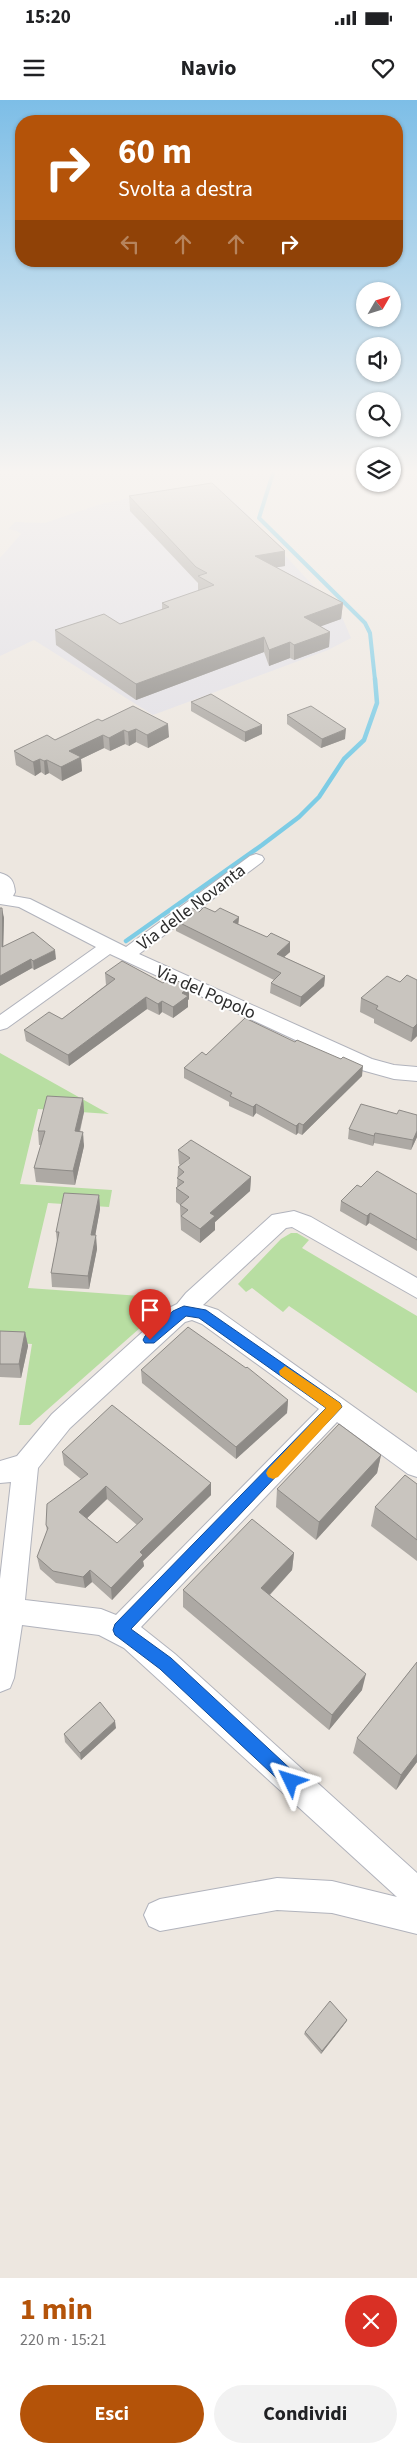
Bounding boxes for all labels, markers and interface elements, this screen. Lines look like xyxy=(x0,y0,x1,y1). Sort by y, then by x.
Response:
text: 15:20 xyxy=(25,4,71,31)
text: Navio xyxy=(180,52,237,84)
icon: menu xyxy=(20,54,48,82)
icon: heart xyxy=(369,54,397,82)
text: 60 m xyxy=(118,127,192,177)
icon: right xyxy=(35,135,100,200)
text: Svolta a destra xyxy=(118,173,253,205)
icon: left xyxy=(116,230,144,258)
icon: ahead xyxy=(169,230,197,258)
icon: ahead xyxy=(222,230,250,258)
icon: right xyxy=(275,230,303,258)
north arrow xyxy=(356,282,401,328)
map controls xyxy=(356,282,401,492)
button: sound xyxy=(356,337,401,382)
button: search xyxy=(356,392,401,437)
button: layers xyxy=(356,447,401,492)
street label: Via delle Novanta xyxy=(132,858,251,957)
street label: Via del Popolo xyxy=(152,959,260,1026)
pin xyxy=(129,1289,171,1340)
icon: arrive xyxy=(136,1296,164,1324)
position arrow xyxy=(264,1754,316,1806)
text: 1 min xyxy=(20,2288,93,2331)
button: close xyxy=(345,2295,397,2347)
text: 220 m · 15:21 xyxy=(20,2329,107,2351)
button: Esci xyxy=(20,2385,204,2443)
button: Condividi xyxy=(214,2385,397,2443)

